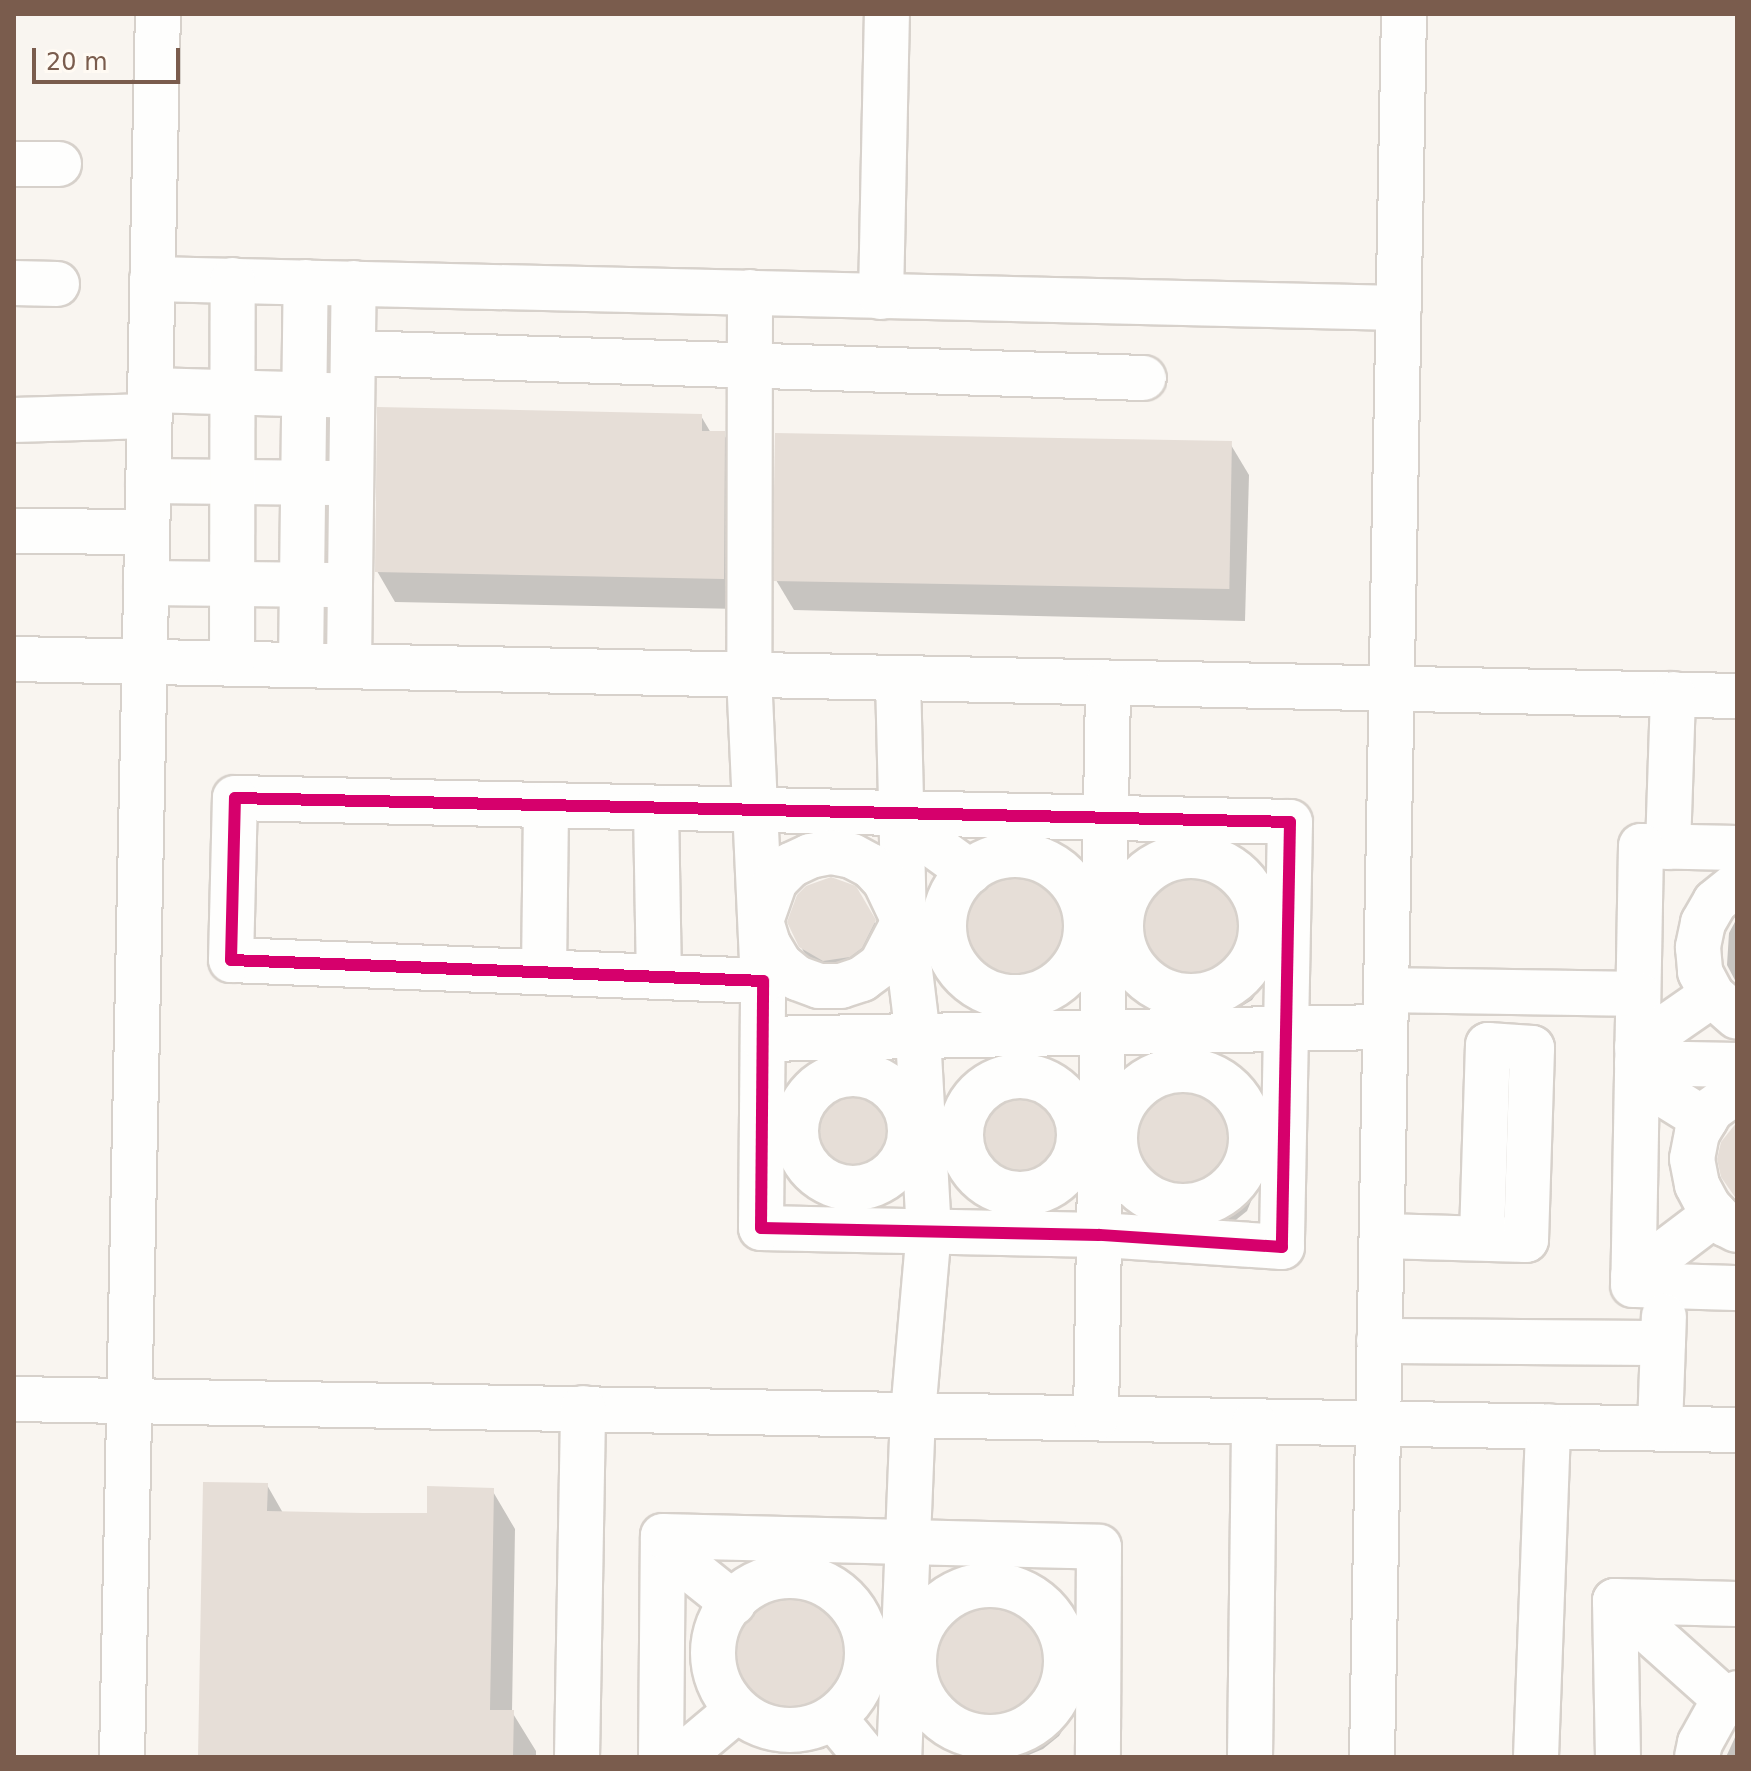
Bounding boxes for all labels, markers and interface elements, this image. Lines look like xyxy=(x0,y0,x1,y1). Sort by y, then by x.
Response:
scale bar xyxy=(36,32,184,82)
text: 20 m xyxy=(46,48,108,76)

